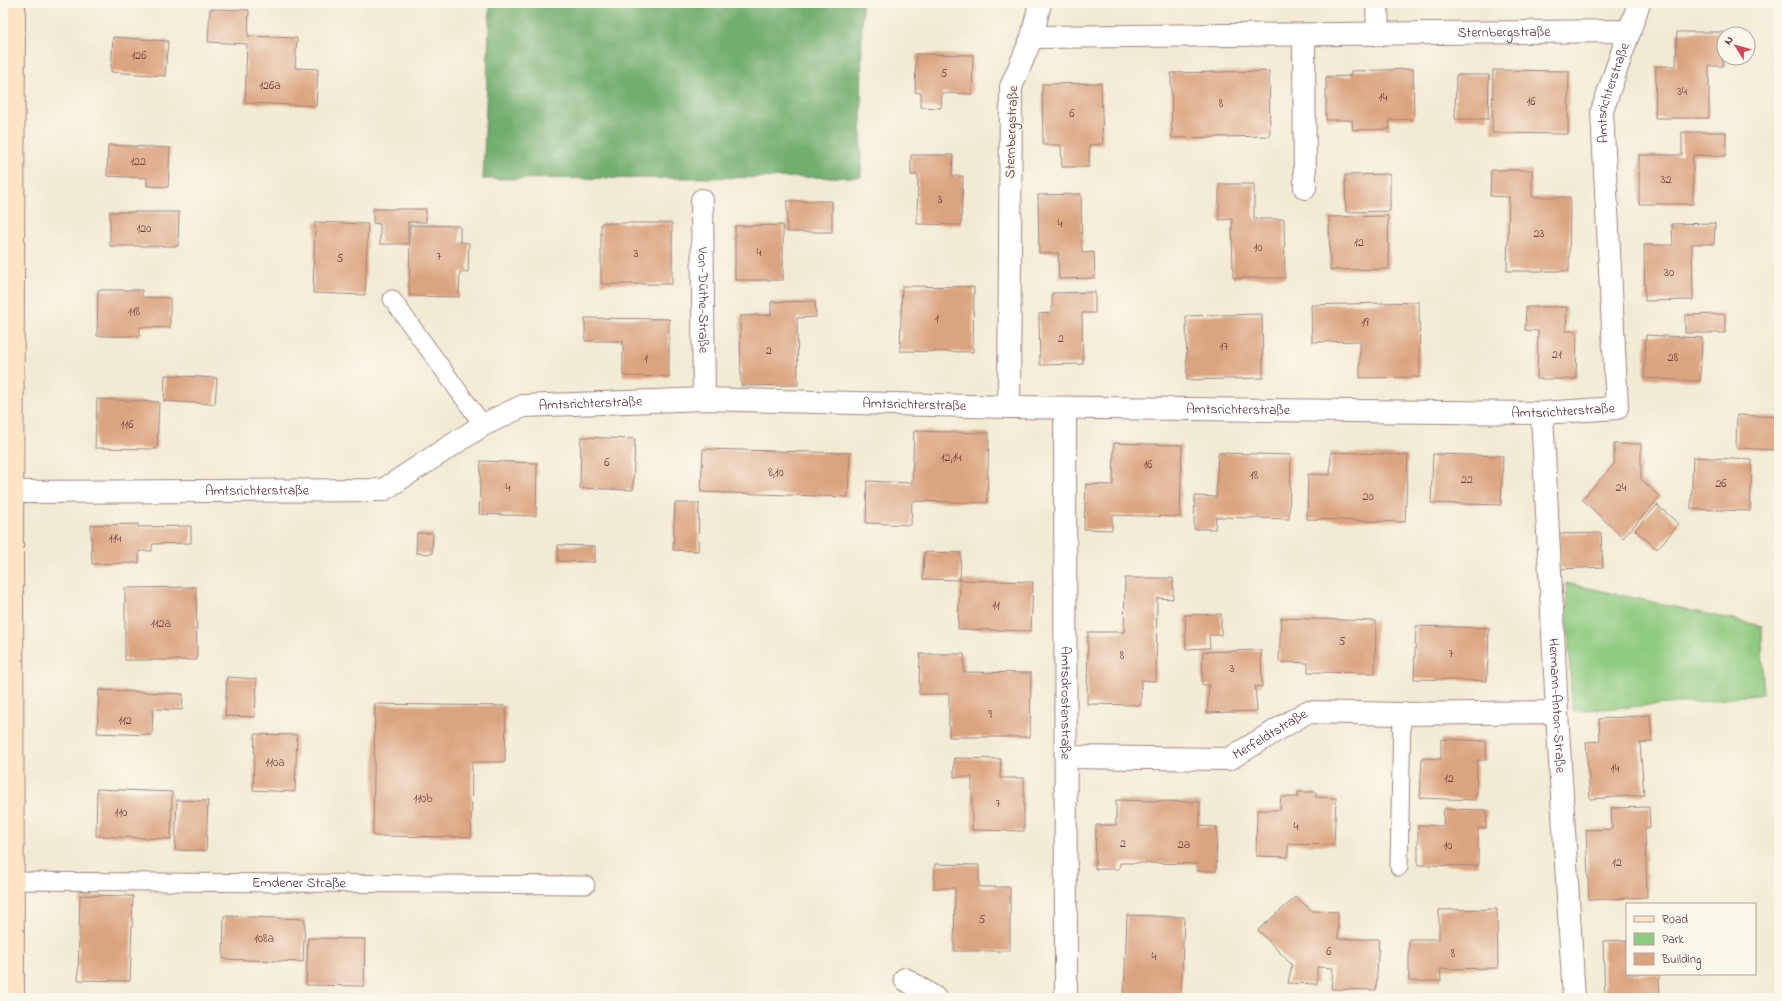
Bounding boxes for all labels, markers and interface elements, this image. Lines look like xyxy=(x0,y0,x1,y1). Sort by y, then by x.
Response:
street label: Sternbergstraße xyxy=(1457,21,1551,44)
north arrow xyxy=(1716,26,1756,66)
text: N xyxy=(1720,33,1737,48)
street label: Amtsrichterstraße xyxy=(1592,39,1635,144)
house number: 126 xyxy=(131,47,147,65)
house number: 5 xyxy=(941,65,948,83)
house number: 126a xyxy=(259,77,281,95)
house number: 34 xyxy=(1677,83,1687,101)
street label: Sternbergstraße xyxy=(1000,85,1025,179)
house number: 14 xyxy=(1379,89,1387,107)
house number: 16 xyxy=(1526,93,1536,111)
house number: 8 xyxy=(1219,95,1224,113)
house number: 6 xyxy=(1069,105,1075,123)
house number: 122 xyxy=(130,153,146,171)
house number: 32 xyxy=(1661,171,1671,189)
house number: 3 xyxy=(938,191,943,209)
house number: 4 xyxy=(1058,215,1063,233)
house number: 120 xyxy=(137,220,151,238)
house number: 23 xyxy=(1534,225,1545,243)
house number: 12 xyxy=(1354,234,1364,252)
house number: 10 xyxy=(1253,239,1263,257)
house number: 4 xyxy=(757,244,762,262)
house number: 3 xyxy=(634,245,639,263)
street label: Von-Düthe-Straße xyxy=(692,246,714,354)
house number: 7 xyxy=(437,248,442,266)
house number: 5 xyxy=(337,250,344,268)
house number: 30 xyxy=(1664,264,1674,282)
house number: 118 xyxy=(128,303,141,321)
house number: 1 xyxy=(935,310,939,328)
house number: 19 xyxy=(1361,314,1369,332)
house number: 2 xyxy=(1058,330,1064,348)
house number: 17 xyxy=(1220,338,1228,356)
house number: 2 xyxy=(766,342,772,360)
house number: 21 xyxy=(1552,346,1562,364)
house number: 28 xyxy=(1668,349,1679,367)
house number: 1 xyxy=(644,350,648,368)
street label: Amtsrichterstraße xyxy=(538,391,643,416)
street label: Amtsrichterstraße xyxy=(862,393,967,416)
street label: Amtsrichterstraße xyxy=(1186,398,1291,421)
street label: Amtsrichterstraße xyxy=(1511,398,1616,424)
house number: 116 xyxy=(121,416,134,434)
house number: 12,14 xyxy=(941,449,961,467)
house number: 6 xyxy=(604,454,610,472)
house number: 16 xyxy=(1143,456,1153,474)
house number: 8,10 xyxy=(768,464,784,482)
house number: 18 xyxy=(1250,467,1259,485)
house number: 22 xyxy=(1461,471,1473,489)
house number: 26 xyxy=(1715,475,1727,493)
house number: 4 xyxy=(506,479,511,497)
house number: 24 xyxy=(1616,479,1627,497)
street label: Amtsrichterstraße xyxy=(205,480,310,501)
house number: 20 xyxy=(1362,488,1374,506)
house number: 114 xyxy=(109,530,121,548)
house number: 11 xyxy=(992,597,1000,615)
house number: 112a xyxy=(151,615,171,633)
house number: 5 xyxy=(1339,633,1346,651)
street label: Hermann-Anton-Straße xyxy=(1543,638,1571,774)
house number: 7 xyxy=(1449,645,1454,663)
street label: Amtsdrostenstraße xyxy=(1055,646,1076,760)
house number: 8 xyxy=(1120,647,1125,665)
house number: 3 xyxy=(1230,660,1235,678)
street label: Merfeldtstraße xyxy=(1229,703,1312,765)
house number: 9 xyxy=(988,706,992,724)
house number: 112 xyxy=(118,712,132,730)
house number: 110a xyxy=(265,754,285,772)
house number: 14 xyxy=(1611,760,1619,778)
house number: 12 xyxy=(1444,770,1454,788)
house number: 110b xyxy=(413,790,433,808)
house number: 7 xyxy=(996,795,1001,813)
house number: 110 xyxy=(115,804,127,822)
house number: 4 xyxy=(1294,818,1299,836)
house number: 2 xyxy=(1120,835,1126,853)
house number: 2a xyxy=(1178,836,1190,854)
house number: 10 xyxy=(1443,837,1453,855)
house number: 12 xyxy=(1612,854,1622,872)
street label: Emdener Straße xyxy=(252,872,347,894)
legend xyxy=(1626,903,1756,975)
house number: 5 xyxy=(979,911,986,929)
text: Road xyxy=(1662,911,1688,929)
house number: 108a xyxy=(254,930,274,948)
text: Park xyxy=(1662,931,1684,949)
house number: 6 xyxy=(1326,943,1332,961)
house number: 8 xyxy=(1451,945,1456,963)
house number: 4 xyxy=(1152,948,1157,966)
text: Building xyxy=(1661,951,1701,970)

